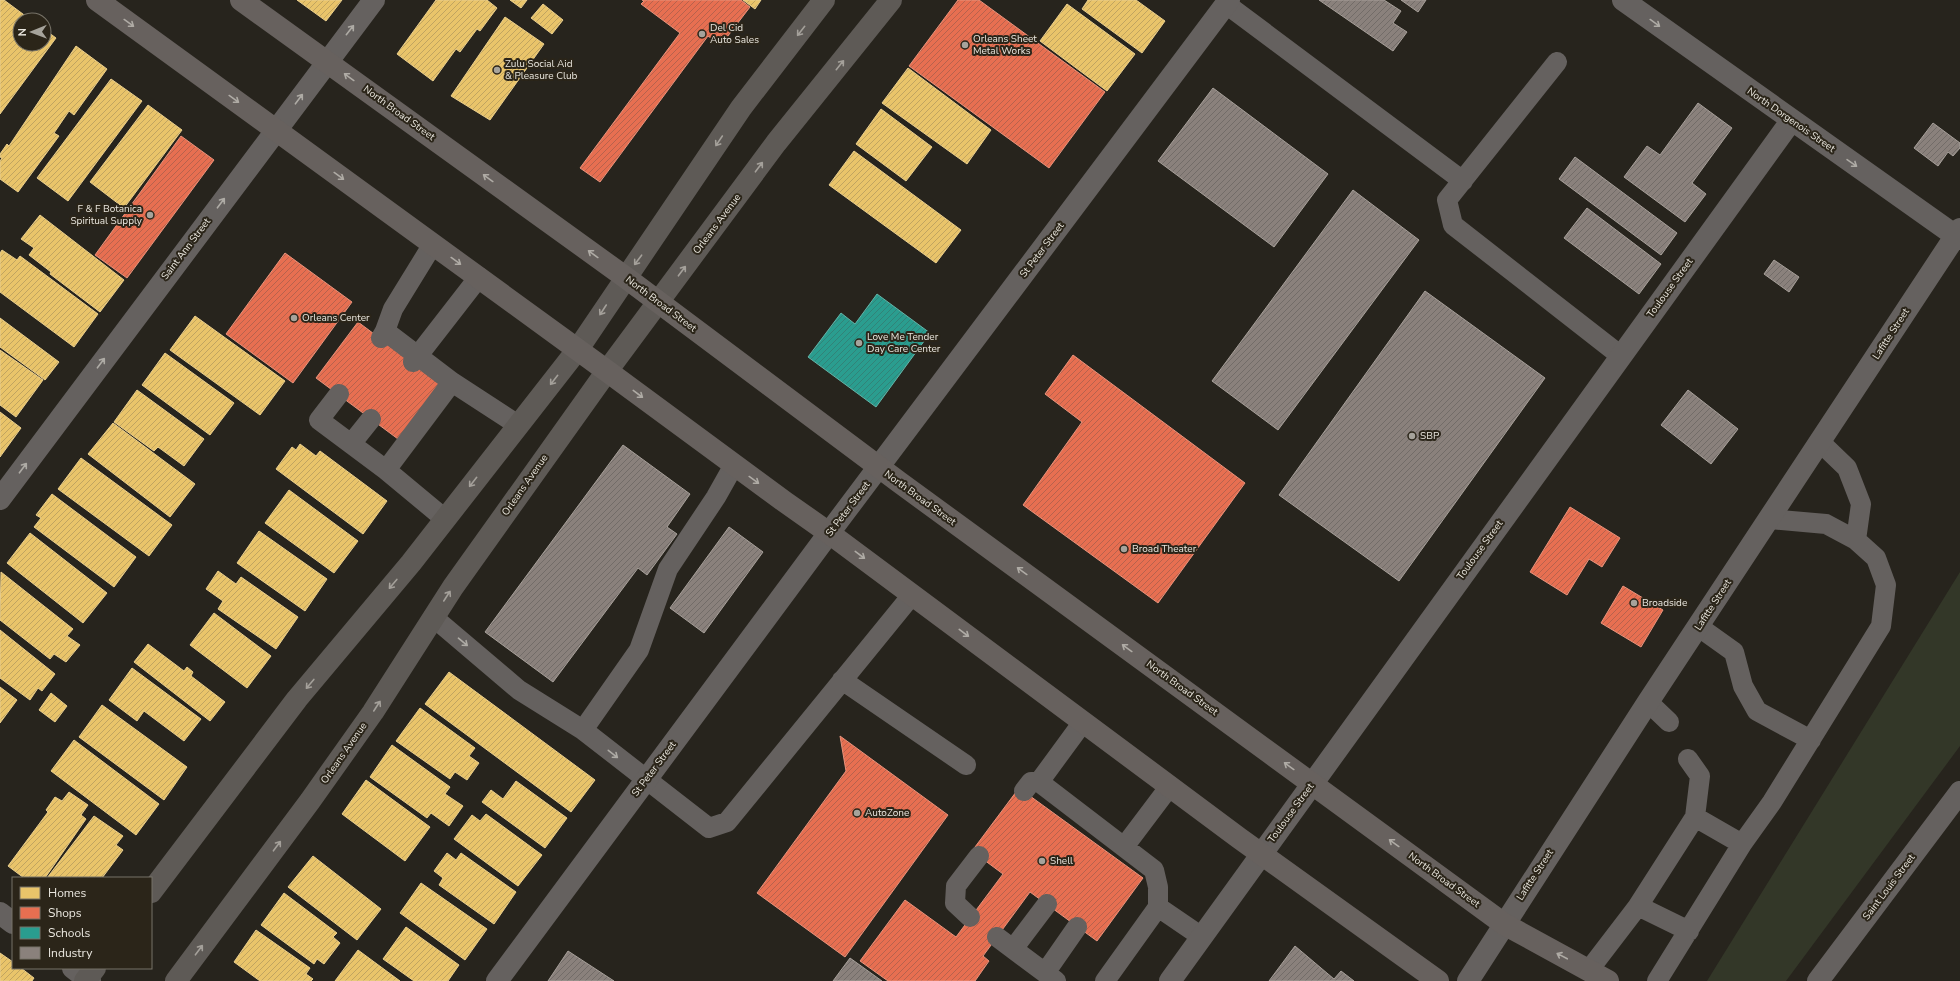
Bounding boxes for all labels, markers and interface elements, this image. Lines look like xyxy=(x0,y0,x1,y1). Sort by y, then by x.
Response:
north arrow xyxy=(12,12,52,52)
one-way arrow xyxy=(123,19,134,27)
one-way arrow xyxy=(1649,19,1660,27)
place label: Del Cid Auto Sales xyxy=(710,21,759,47)
one-way arrow xyxy=(346,25,355,36)
one-way arrow xyxy=(797,26,805,37)
text: N xyxy=(15,28,30,36)
marker: Del Cid Auto Sales xyxy=(697,29,707,39)
place label: Orleans Sheet Metal Works xyxy=(973,32,1037,58)
marker: Orleans Sheet Metal Works xyxy=(960,40,970,50)
place label: Zulu Social Aid & Pleasure Club xyxy=(505,57,577,83)
one-way arrow xyxy=(836,59,844,70)
marker: Zulu Social Aid & Pleasure Club xyxy=(492,65,502,75)
one-way arrow xyxy=(344,73,355,81)
street label: North Broad Street xyxy=(360,82,438,144)
street label: North Dorgenois Street xyxy=(1744,84,1838,156)
one-way arrow xyxy=(294,94,303,105)
one-way arrow xyxy=(228,95,239,104)
one-way arrow xyxy=(715,135,723,146)
one-way arrow xyxy=(1846,159,1857,167)
one-way arrow xyxy=(755,161,763,172)
one-way arrow xyxy=(334,172,345,180)
one-way arrow xyxy=(483,174,494,182)
street label: Orleans Avenue xyxy=(690,191,744,257)
one-way arrow xyxy=(217,198,225,209)
place label: F & F Botanica Spiritual Supply xyxy=(70,202,143,228)
marker: F & F Botanica Spiritual Supply xyxy=(145,210,155,220)
street label: Saint Ann Street xyxy=(158,215,214,283)
street label: St Peter Street xyxy=(1017,219,1068,280)
one-way arrow xyxy=(588,250,599,259)
one-way arrow xyxy=(634,254,642,265)
street label: Toulouse Street xyxy=(1644,255,1697,321)
one-way arrow xyxy=(450,256,461,265)
one-way arrow xyxy=(678,266,686,277)
street label: North Broad Street xyxy=(623,273,700,336)
one-way arrow xyxy=(599,304,607,316)
street label: Lafitte Street xyxy=(1869,305,1913,362)
place label: Orleans Center xyxy=(302,311,370,325)
marker: Orleans Center xyxy=(289,313,299,323)
place label: Love Me Tender Day Care Center xyxy=(867,330,941,356)
marker: Love Me Tender Day Care Center xyxy=(854,338,864,348)
one-way arrow xyxy=(97,358,105,369)
one-way arrow xyxy=(549,374,558,385)
one-way arrow xyxy=(633,390,644,398)
place label: SBP xyxy=(1420,429,1440,443)
marker: SBP xyxy=(1407,431,1417,441)
street label: Orleans Avenue xyxy=(499,452,551,518)
one-way arrow xyxy=(19,462,28,473)
street label: North Broad Street xyxy=(881,467,959,529)
one-way arrow xyxy=(469,476,478,487)
one-way arrow xyxy=(748,476,759,484)
street label: St Peter Street xyxy=(823,478,874,539)
street label: Toulouse Street xyxy=(1454,517,1507,583)
place label: Broad Theater xyxy=(1132,542,1197,556)
marker: Broad Theater xyxy=(1119,544,1129,554)
one-way arrow xyxy=(854,551,865,560)
one-way arrow xyxy=(1017,567,1028,576)
street label: Lafitte Street xyxy=(1691,576,1735,633)
one-way arrow xyxy=(389,579,397,590)
one-way arrow xyxy=(443,591,451,602)
place label: Broadside xyxy=(1642,596,1687,610)
marker: Broadside xyxy=(1629,598,1639,608)
one-way arrow xyxy=(958,629,969,637)
one-way arrow xyxy=(458,637,468,646)
one-way arrow xyxy=(1122,644,1133,652)
street label: North Broad Street xyxy=(1143,657,1221,719)
one-way arrow xyxy=(305,679,314,689)
one-way arrow xyxy=(373,700,381,711)
street label: Orleans Avenue xyxy=(318,720,370,786)
street label: St Peter Street xyxy=(629,738,680,799)
one-way arrow xyxy=(608,750,619,759)
one-way arrow xyxy=(1284,761,1295,770)
street label: Toulouse Street xyxy=(1265,780,1318,846)
place label: AutoZone xyxy=(865,806,909,820)
marker: AutoZone xyxy=(852,808,862,818)
one-way arrow xyxy=(1388,839,1399,847)
one-way arrow xyxy=(273,840,281,851)
street label: Lafitte Street xyxy=(1513,846,1557,903)
street label: North Broad Street xyxy=(1405,849,1483,911)
street label: Saint Louis Street xyxy=(1860,851,1919,923)
place label: Shell xyxy=(1050,854,1073,868)
marker: Shell xyxy=(1037,856,1047,866)
legend xyxy=(12,877,152,969)
text: Homes xyxy=(48,885,86,901)
text: Shops xyxy=(48,905,82,921)
text: Schools xyxy=(48,925,91,941)
one-way arrow xyxy=(195,944,203,955)
text: Industry xyxy=(48,945,93,961)
one-way arrow xyxy=(1556,951,1568,959)

